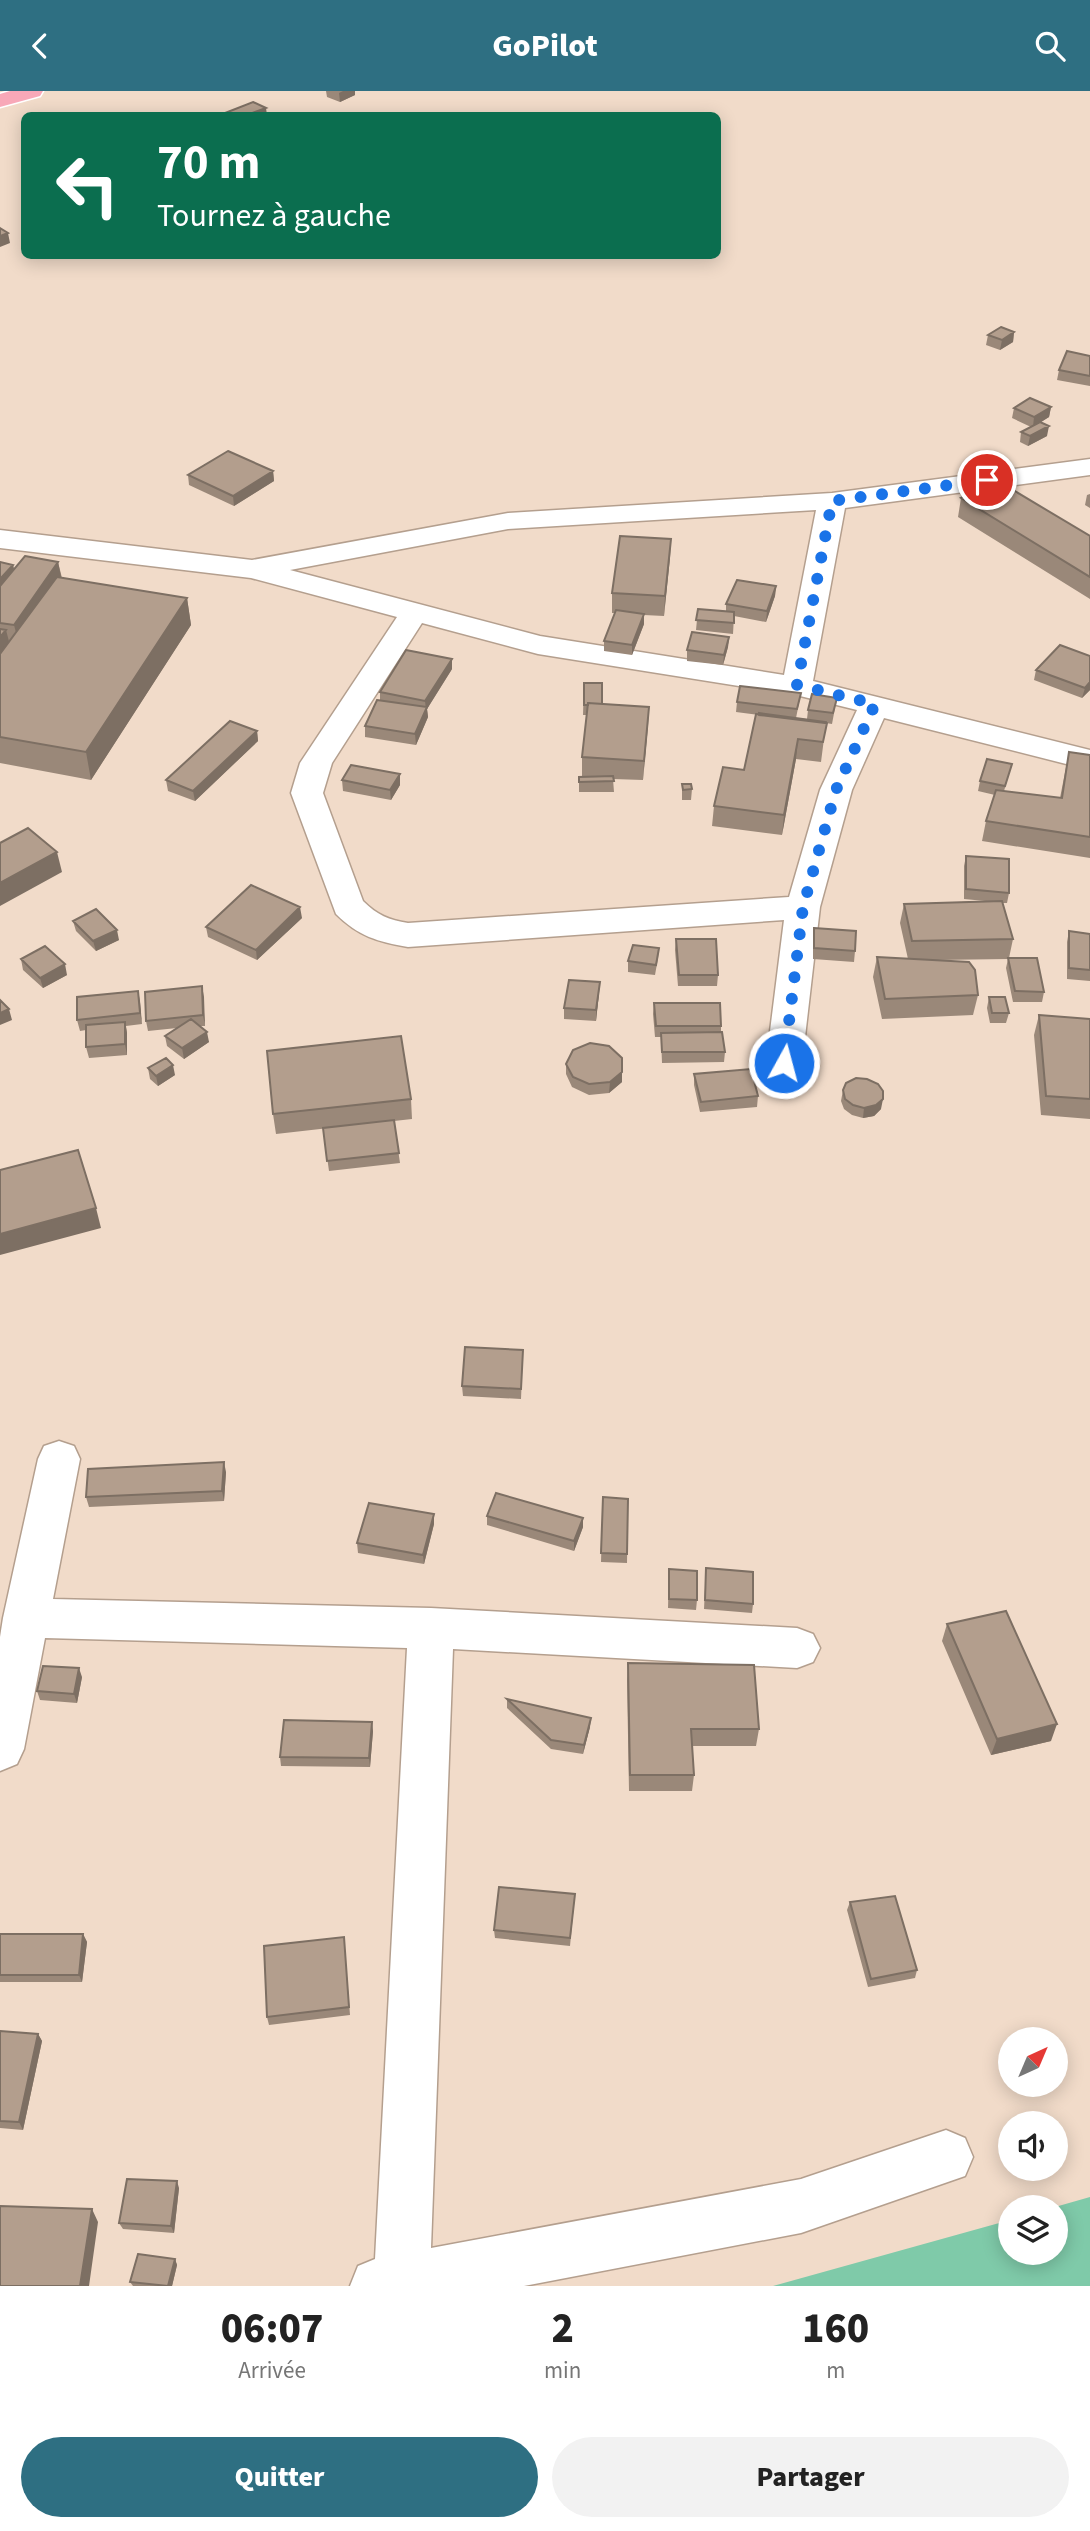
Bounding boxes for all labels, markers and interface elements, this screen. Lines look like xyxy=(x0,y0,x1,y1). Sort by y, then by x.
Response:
text: GoPilot xyxy=(492,23,598,69)
icon: back xyxy=(21,27,59,65)
icon: search xyxy=(1031,27,1069,65)
text: 70 m xyxy=(157,128,261,198)
icon: left xyxy=(42,140,133,231)
text: Tournez à gauche xyxy=(157,193,391,239)
pin xyxy=(957,450,1017,510)
icon: arrive xyxy=(968,461,1006,499)
position arrow xyxy=(747,1026,821,1100)
north arrow xyxy=(998,2027,1068,2097)
map controls xyxy=(998,2027,1068,2265)
button: sound xyxy=(998,2111,1068,2181)
button: layers xyxy=(998,2195,1068,2265)
text: 06:07 xyxy=(221,2299,323,2359)
text: 2 xyxy=(551,2299,574,2359)
text: 160 xyxy=(802,2299,869,2359)
text: Arrivée xyxy=(238,2354,306,2387)
text: min xyxy=(544,2354,581,2387)
text: m xyxy=(826,2354,845,2387)
button: Quitter xyxy=(21,2437,538,2517)
button: Partager xyxy=(552,2437,1069,2517)

